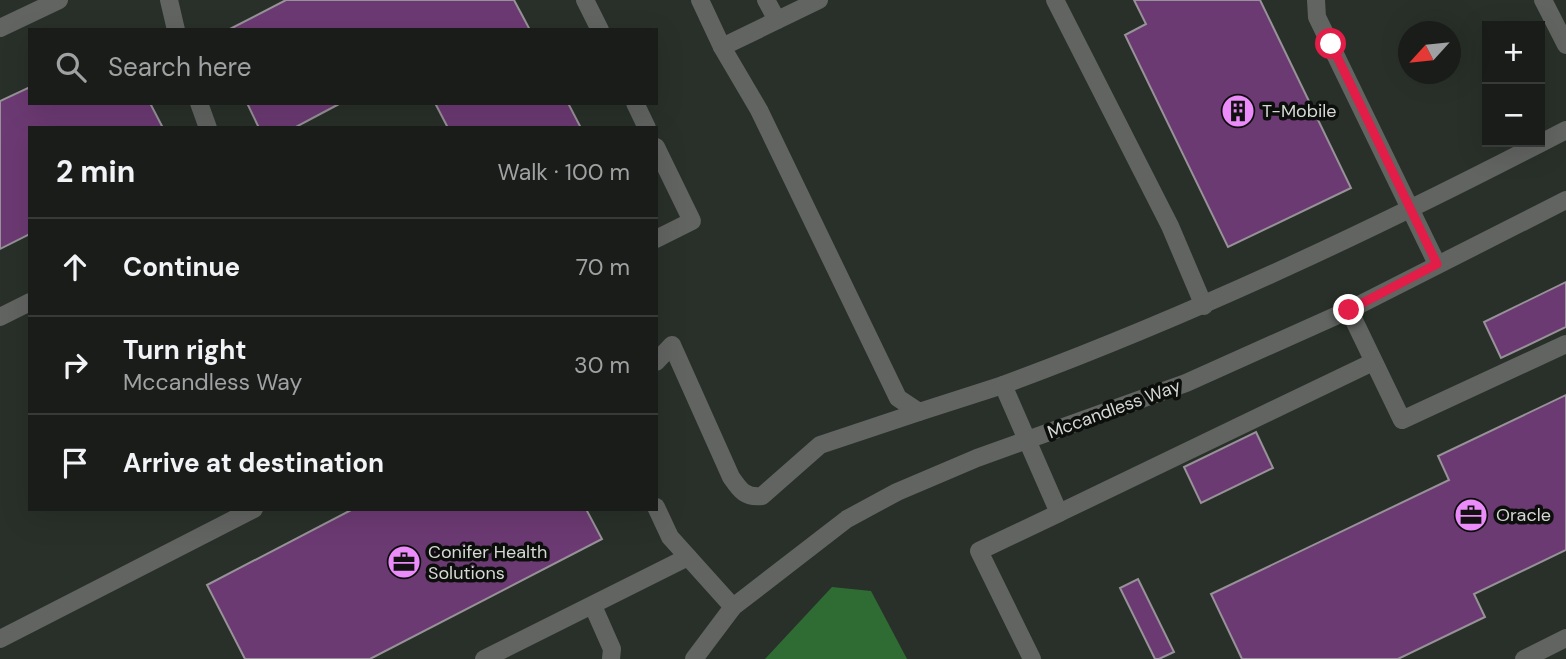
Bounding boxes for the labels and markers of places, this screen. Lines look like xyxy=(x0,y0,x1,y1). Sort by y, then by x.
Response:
building icon: T-Mobile xyxy=(1219,92,1257,130)
place label: T-Mobile xyxy=(1262,99,1337,123)
office icon: Oracle xyxy=(1452,496,1490,534)
place label: Oracle xyxy=(1496,503,1551,527)
place label: Conifer Health Solutions xyxy=(428,540,547,585)
office icon: Conifer Health Solutions xyxy=(385,543,423,581)

